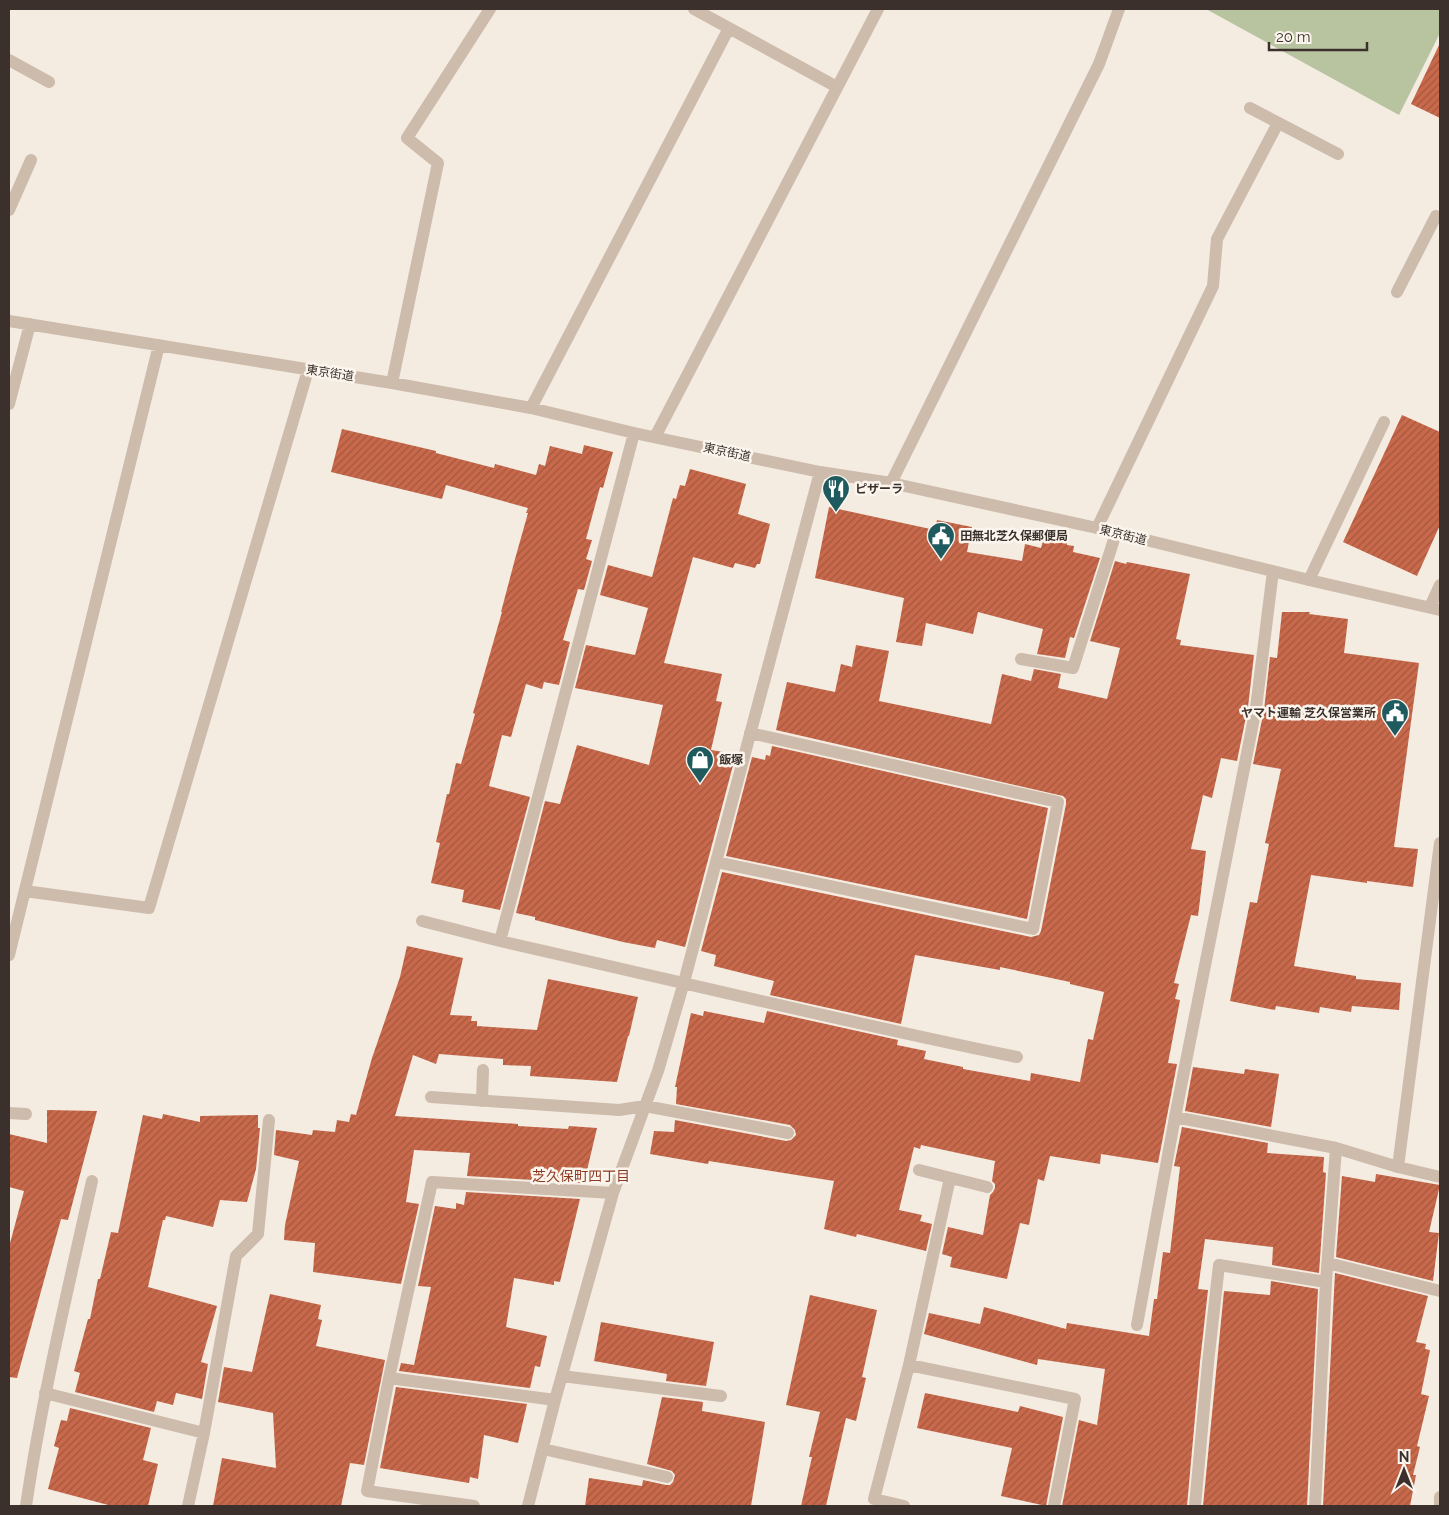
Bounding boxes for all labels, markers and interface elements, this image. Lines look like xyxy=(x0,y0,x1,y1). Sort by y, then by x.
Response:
scale bar xyxy=(1269,20,1366,52)
text: 20 m xyxy=(1276,28,1311,46)
street label: 東京街道 xyxy=(305,362,355,384)
street label: 東京街道 xyxy=(702,440,752,464)
restaurant icon: ピザーラ xyxy=(821,474,851,513)
place label: ピザーラ xyxy=(855,482,903,496)
public building icon: 田無北芝久保郵便局 xyxy=(926,521,956,560)
street label: 東京街道 xyxy=(1098,522,1148,548)
place label: 田無北芝久保郵便局 xyxy=(960,529,1068,543)
public building icon: ヤマト運輸 芝久保営業所 xyxy=(1380,698,1410,737)
place label: ヤマト運輸 芝久保営業所 xyxy=(1241,706,1376,720)
shop icon: 飯塚 xyxy=(685,745,715,784)
place label: 飯塚 xyxy=(719,753,743,767)
district label: 芝久保町四丁目 xyxy=(532,1168,630,1184)
north arrow xyxy=(1379,1445,1429,1495)
text: N xyxy=(1399,1449,1409,1465)

